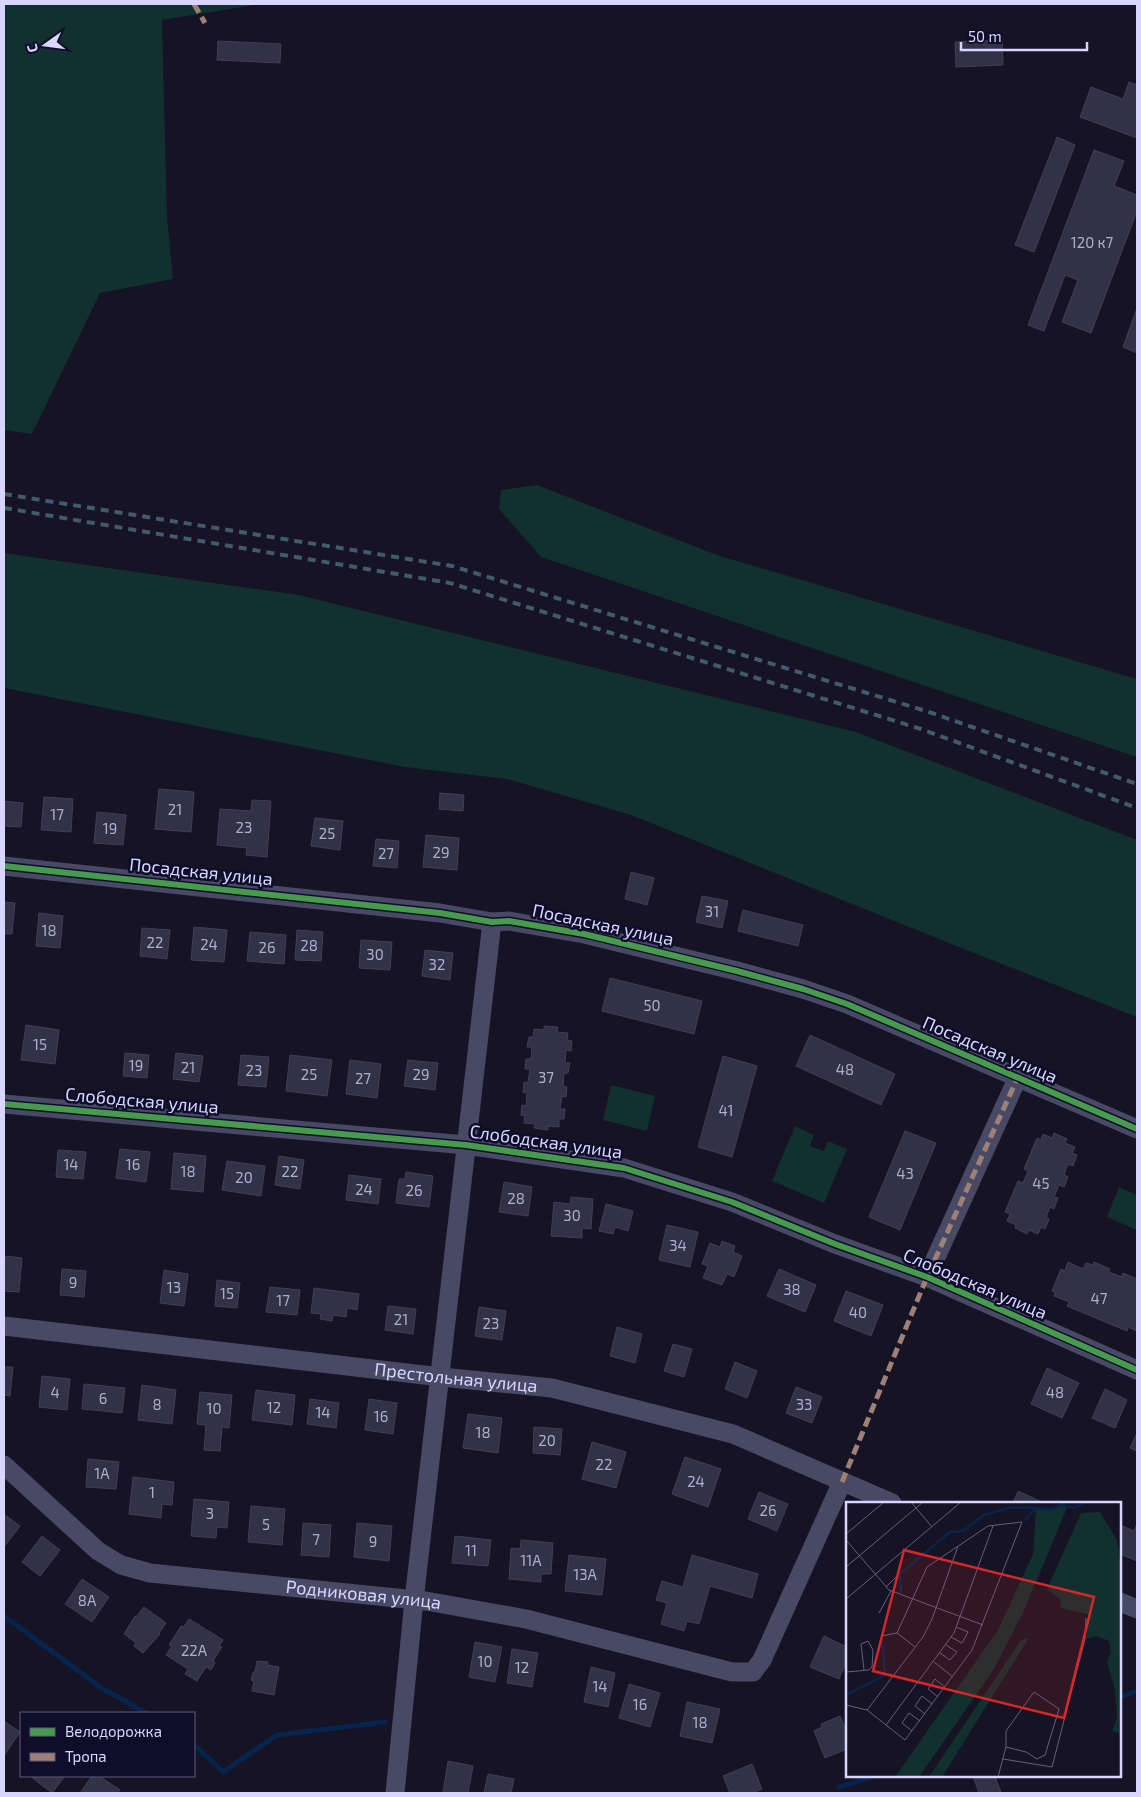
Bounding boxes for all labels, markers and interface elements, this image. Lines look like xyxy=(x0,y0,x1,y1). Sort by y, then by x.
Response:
north arrow xyxy=(20,20,70,70)
scale bar xyxy=(961,20,1087,52)
text: 50 m xyxy=(968,27,1002,45)
text: С xyxy=(23,42,41,54)
house number: 120 к7 xyxy=(1071,233,1114,251)
house number: 21 xyxy=(168,800,182,818)
house number: 17 xyxy=(50,805,64,823)
house number: 23 xyxy=(236,818,252,836)
house number: 19 xyxy=(103,819,117,837)
house number: 25 xyxy=(319,824,335,842)
house number: 29 xyxy=(432,843,450,861)
house number: 27 xyxy=(378,844,394,862)
street label: Посадская улица xyxy=(128,853,274,889)
street label: Посадская улица xyxy=(530,898,676,950)
house number: 31 xyxy=(705,902,719,920)
house number: 18 xyxy=(41,921,57,939)
house number: 22 xyxy=(147,933,163,951)
house number: 24 xyxy=(200,935,218,953)
house number: 28 xyxy=(300,936,318,954)
house number: 26 xyxy=(258,938,276,956)
house number: 30 xyxy=(366,945,384,963)
house number: 32 xyxy=(429,955,445,973)
house number: 50 xyxy=(643,996,661,1014)
street label: Посадская улица xyxy=(920,1011,1061,1087)
house number: 15 xyxy=(33,1035,47,1053)
house number: 19 xyxy=(129,1056,143,1074)
house number: 21 xyxy=(181,1058,195,1076)
house number: 48 xyxy=(836,1060,854,1078)
house number: 23 xyxy=(246,1061,262,1079)
house number: 25 xyxy=(301,1065,317,1083)
house number: 29 xyxy=(412,1065,430,1083)
house number: 37 xyxy=(538,1068,554,1086)
house number: 27 xyxy=(355,1069,371,1087)
street label: Слободская улица xyxy=(64,1082,220,1118)
house number: 41 xyxy=(718,1101,734,1119)
street label: Слободская улица xyxy=(468,1119,624,1163)
house number: 14 xyxy=(63,1155,79,1173)
house number: 16 xyxy=(126,1155,140,1173)
house number: 18 xyxy=(180,1162,196,1180)
house number: 22 xyxy=(282,1162,298,1180)
house number: 43 xyxy=(896,1164,914,1182)
house number: 20 xyxy=(235,1168,253,1186)
house number: 45 xyxy=(1032,1174,1050,1192)
house number: 24 xyxy=(355,1180,373,1198)
house number: 26 xyxy=(405,1181,423,1199)
house number: 28 xyxy=(507,1189,525,1207)
house number: 30 xyxy=(563,1206,581,1224)
house number: 34 xyxy=(669,1236,687,1254)
street label: Слободская улица xyxy=(900,1243,1051,1323)
house number: 9 xyxy=(69,1273,77,1291)
house number: 13 xyxy=(167,1278,181,1296)
house number: 38 xyxy=(783,1280,801,1298)
house number: 15 xyxy=(220,1284,234,1302)
house number: 47 xyxy=(1091,1289,1108,1307)
house number: 17 xyxy=(276,1291,290,1309)
house number: 40 xyxy=(849,1303,867,1321)
house number: 21 xyxy=(394,1310,408,1328)
house number: 23 xyxy=(483,1314,499,1332)
street label: Престольная улица xyxy=(373,1357,539,1397)
house number: 4 xyxy=(50,1383,60,1401)
house number: 48 xyxy=(1046,1383,1064,1401)
house number: 6 xyxy=(99,1389,107,1407)
house number: 8 xyxy=(152,1395,162,1413)
house number: 33 xyxy=(796,1395,812,1413)
house number: 12 xyxy=(267,1398,281,1416)
house number: 10 xyxy=(206,1399,222,1417)
house number: 14 xyxy=(315,1403,331,1421)
house number: 16 xyxy=(374,1407,388,1425)
house number: 18 xyxy=(475,1423,491,1441)
house number: 20 xyxy=(538,1431,556,1449)
house number: 22 xyxy=(596,1455,612,1473)
house number: 1А xyxy=(94,1464,110,1482)
house number: 24 xyxy=(687,1472,705,1490)
house number: 1 xyxy=(149,1483,155,1501)
house number: 26 xyxy=(759,1501,777,1519)
inset map xyxy=(846,1502,1121,1777)
house number: 3 xyxy=(206,1504,214,1522)
house number: 5 xyxy=(262,1515,270,1533)
house number: 7 xyxy=(312,1530,320,1548)
house number: 9 xyxy=(369,1532,377,1550)
house number: 11 xyxy=(465,1541,477,1559)
house number: 11А xyxy=(520,1551,542,1569)
house number: 13А xyxy=(573,1565,597,1583)
street label: Родниковая улица xyxy=(285,1575,443,1614)
house number: 8А xyxy=(78,1591,97,1609)
house number: 22А xyxy=(181,1641,208,1659)
house number: 10 xyxy=(477,1652,493,1670)
house number: 12 xyxy=(515,1658,529,1676)
house number: 14 xyxy=(592,1677,608,1695)
house number: 16 xyxy=(633,1695,647,1713)
legend xyxy=(20,1712,195,1777)
house number: 18 xyxy=(692,1713,708,1731)
text: Велодорожка xyxy=(65,1722,162,1740)
text: Тропа xyxy=(65,1747,107,1765)

